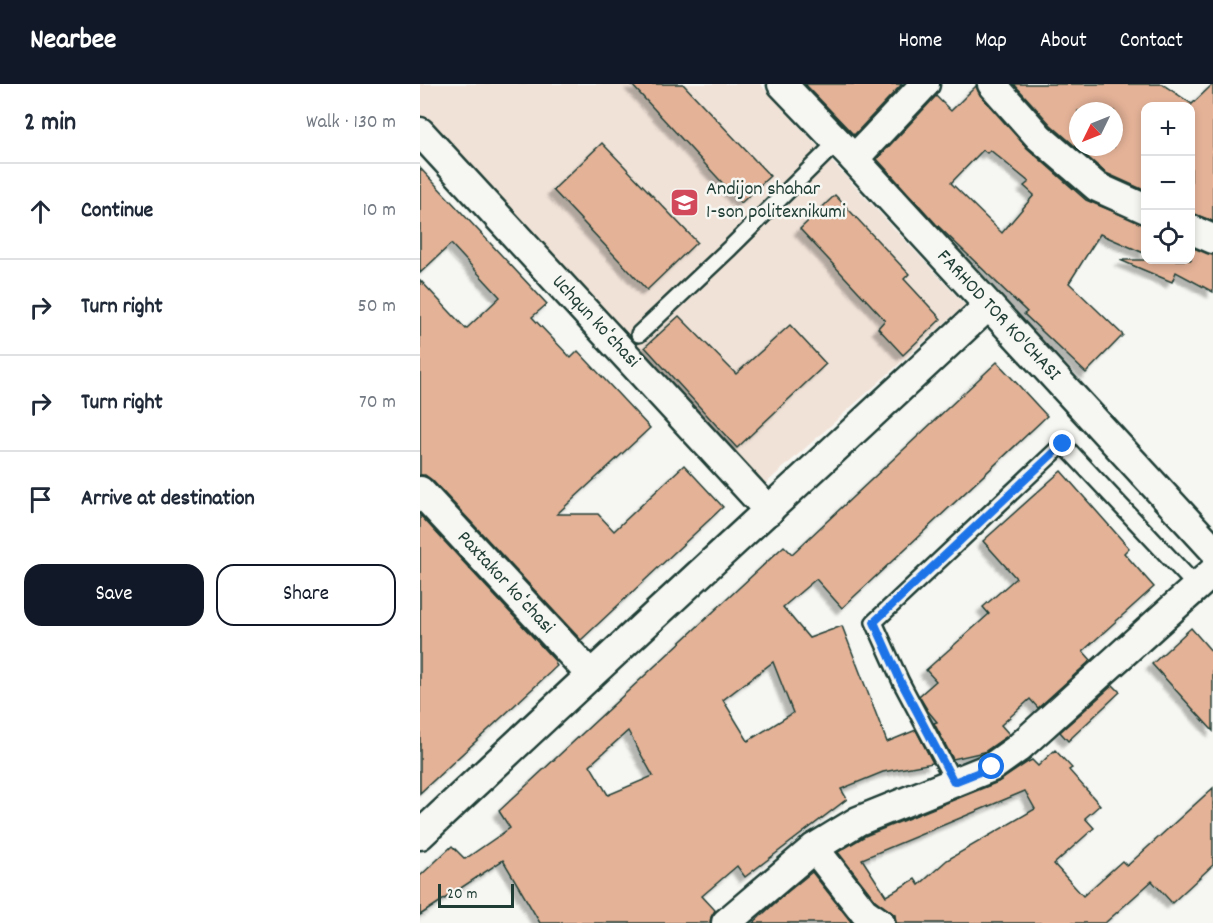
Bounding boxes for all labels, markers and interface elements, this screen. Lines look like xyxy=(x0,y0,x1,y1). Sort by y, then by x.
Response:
text: Nearbee xyxy=(30,22,116,62)
text: Home xyxy=(898,27,942,57)
text: Map xyxy=(975,27,1007,57)
text: About xyxy=(1040,27,1087,57)
text: Contact xyxy=(1120,27,1183,57)
north arrow xyxy=(1069,102,1123,156)
map controls xyxy=(1141,102,1195,264)
button: + xyxy=(1141,102,1195,156)
text: 2 min xyxy=(24,105,76,142)
text: Walk · 130 m xyxy=(306,109,396,137)
button: − xyxy=(1141,156,1195,210)
place label: Andijon shahar 1-son politexnikumi xyxy=(706,176,846,227)
school or university icon: Andijon shahar 1-son politexnikumi xyxy=(669,186,701,218)
icon: ahead xyxy=(24,195,57,228)
text: Continue xyxy=(81,196,153,227)
text: 10 m xyxy=(362,197,396,225)
button: locate xyxy=(1141,210,1195,264)
street label: FARHOD TOR KO'CHASI xyxy=(930,244,1066,388)
street label: Uchqun koʻchasi xyxy=(544,269,646,375)
icon: right xyxy=(24,291,57,324)
text: Turn right xyxy=(81,292,163,323)
text: 50 m xyxy=(358,293,396,321)
icon: right xyxy=(24,387,57,420)
text: Turn right xyxy=(81,388,163,419)
text: 70 m xyxy=(359,389,396,417)
route end xyxy=(1049,430,1075,456)
icon: arrive xyxy=(24,483,57,516)
text: Arrive at destination xyxy=(81,484,255,515)
street label: Paxtakor koʻchasi xyxy=(450,525,560,641)
button: Save xyxy=(24,564,204,626)
button: Share xyxy=(216,564,396,626)
route start xyxy=(978,753,1004,779)
scale bar xyxy=(438,881,514,908)
text: 20 m xyxy=(447,883,477,906)

